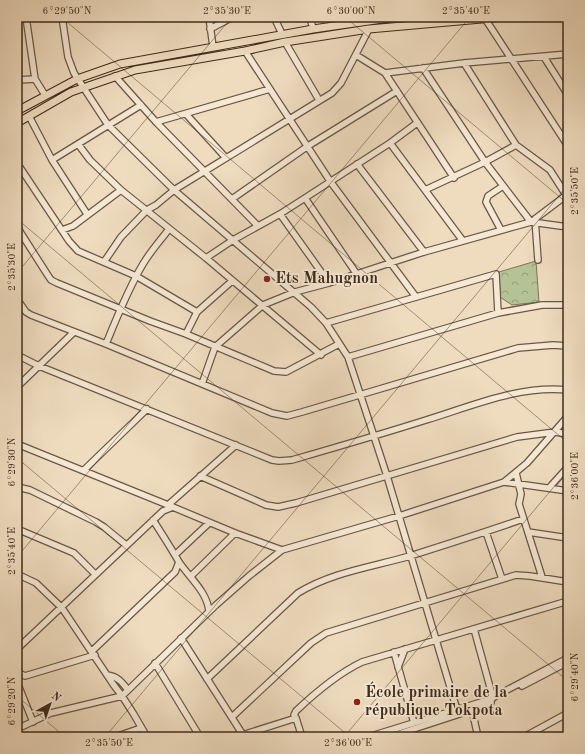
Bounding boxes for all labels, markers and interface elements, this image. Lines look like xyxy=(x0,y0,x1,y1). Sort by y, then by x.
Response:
text: 6°29'50"N xyxy=(43,6,92,16)
text: 2°35'30"E xyxy=(203,6,251,16)
text: 6°30'00"N xyxy=(327,6,376,16)
text: 2°35'40"E xyxy=(442,6,490,16)
text: 2°35'50"E xyxy=(570,167,580,215)
text: 2°35'30"E xyxy=(7,243,17,291)
place label: Ets Mahugnon xyxy=(275,271,378,287)
marker: Ets Mahugnon xyxy=(262,274,272,284)
text: 6°29'30"N xyxy=(7,437,17,486)
text: 2°36'00"E xyxy=(570,452,580,500)
text: 2°35'40"E xyxy=(7,527,17,575)
text: 6°29'40"N xyxy=(570,652,580,701)
text: 6°29'20"N xyxy=(7,676,17,725)
place label: École primaire de la république Tokpota xyxy=(365,681,507,719)
north arrow xyxy=(30,684,70,724)
text: N xyxy=(49,691,63,705)
marker: École primaire de la république Tokpota xyxy=(352,697,362,707)
text: 2°35'50"E xyxy=(85,738,133,748)
text: 2°36'00"E xyxy=(324,738,372,748)

